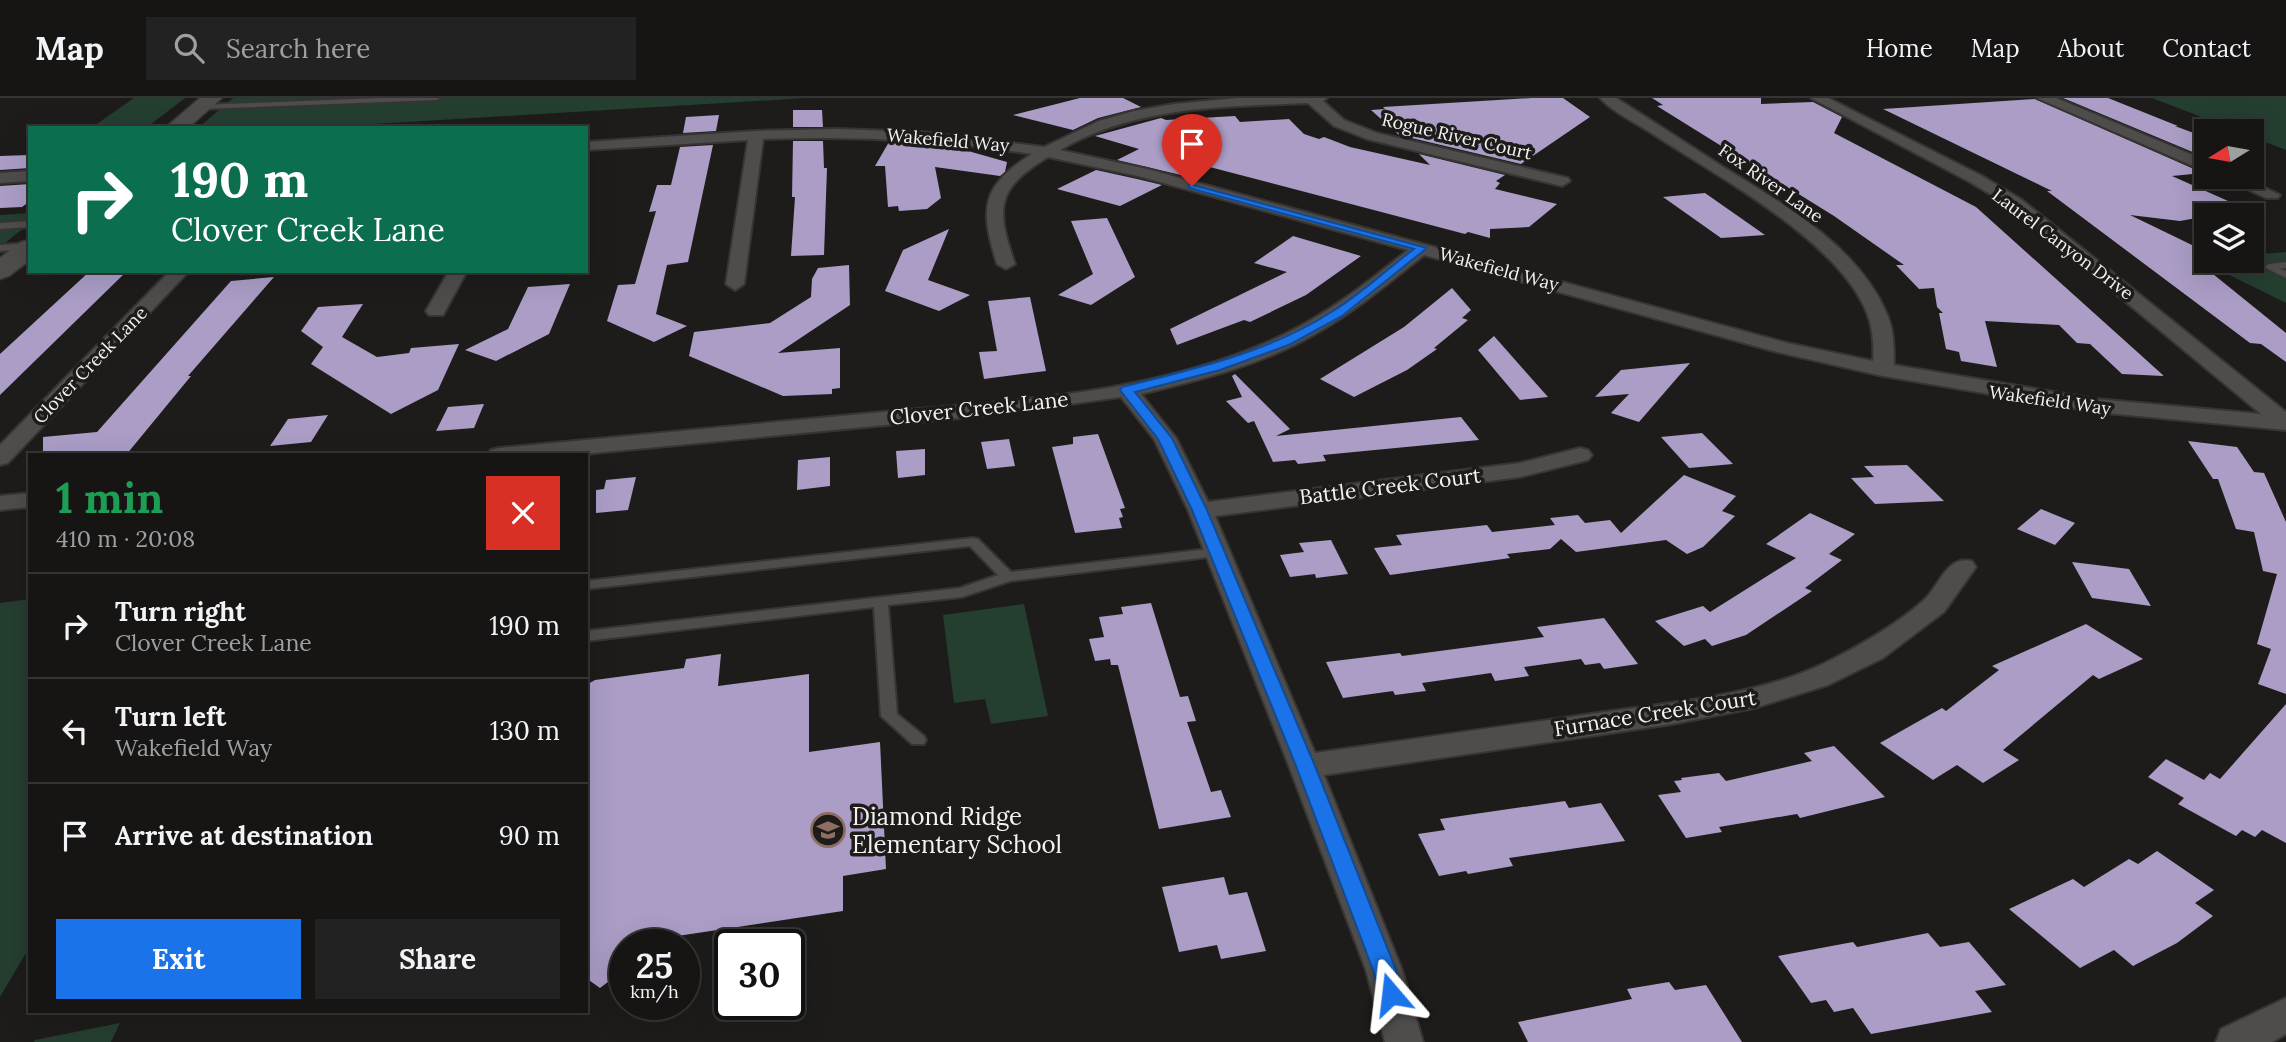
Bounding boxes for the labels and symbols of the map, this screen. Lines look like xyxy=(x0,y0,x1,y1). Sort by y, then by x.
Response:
street label: Rogue River Court xyxy=(1380,108,1534,164)
pin xyxy=(1162,114,1222,186)
north arrow xyxy=(2194,119,2264,189)
street label: Wakefield Way xyxy=(886,123,1011,157)
street label: Fox River Lane xyxy=(1714,138,1828,228)
street label: Laurel Canyon Drive xyxy=(1988,183,2138,305)
street label: Wakefield Way xyxy=(1437,242,1562,296)
street label: Clover Creek Lane xyxy=(28,301,152,428)
street label: Wakefield Way xyxy=(1988,380,2113,420)
street label: Clover Creek Lane xyxy=(888,385,1070,431)
street label: Battle Creek Court xyxy=(1298,461,1483,511)
street label: Furnace Creek Court xyxy=(1552,684,1759,742)
place label: Diamond Ridge Elementary School xyxy=(852,801,1062,860)
school or university icon: Diamond Ridge Elementary School xyxy=(809,811,847,849)
speed limit sign: 30 xyxy=(714,929,805,1020)
position arrow xyxy=(1354,957,1428,1031)

